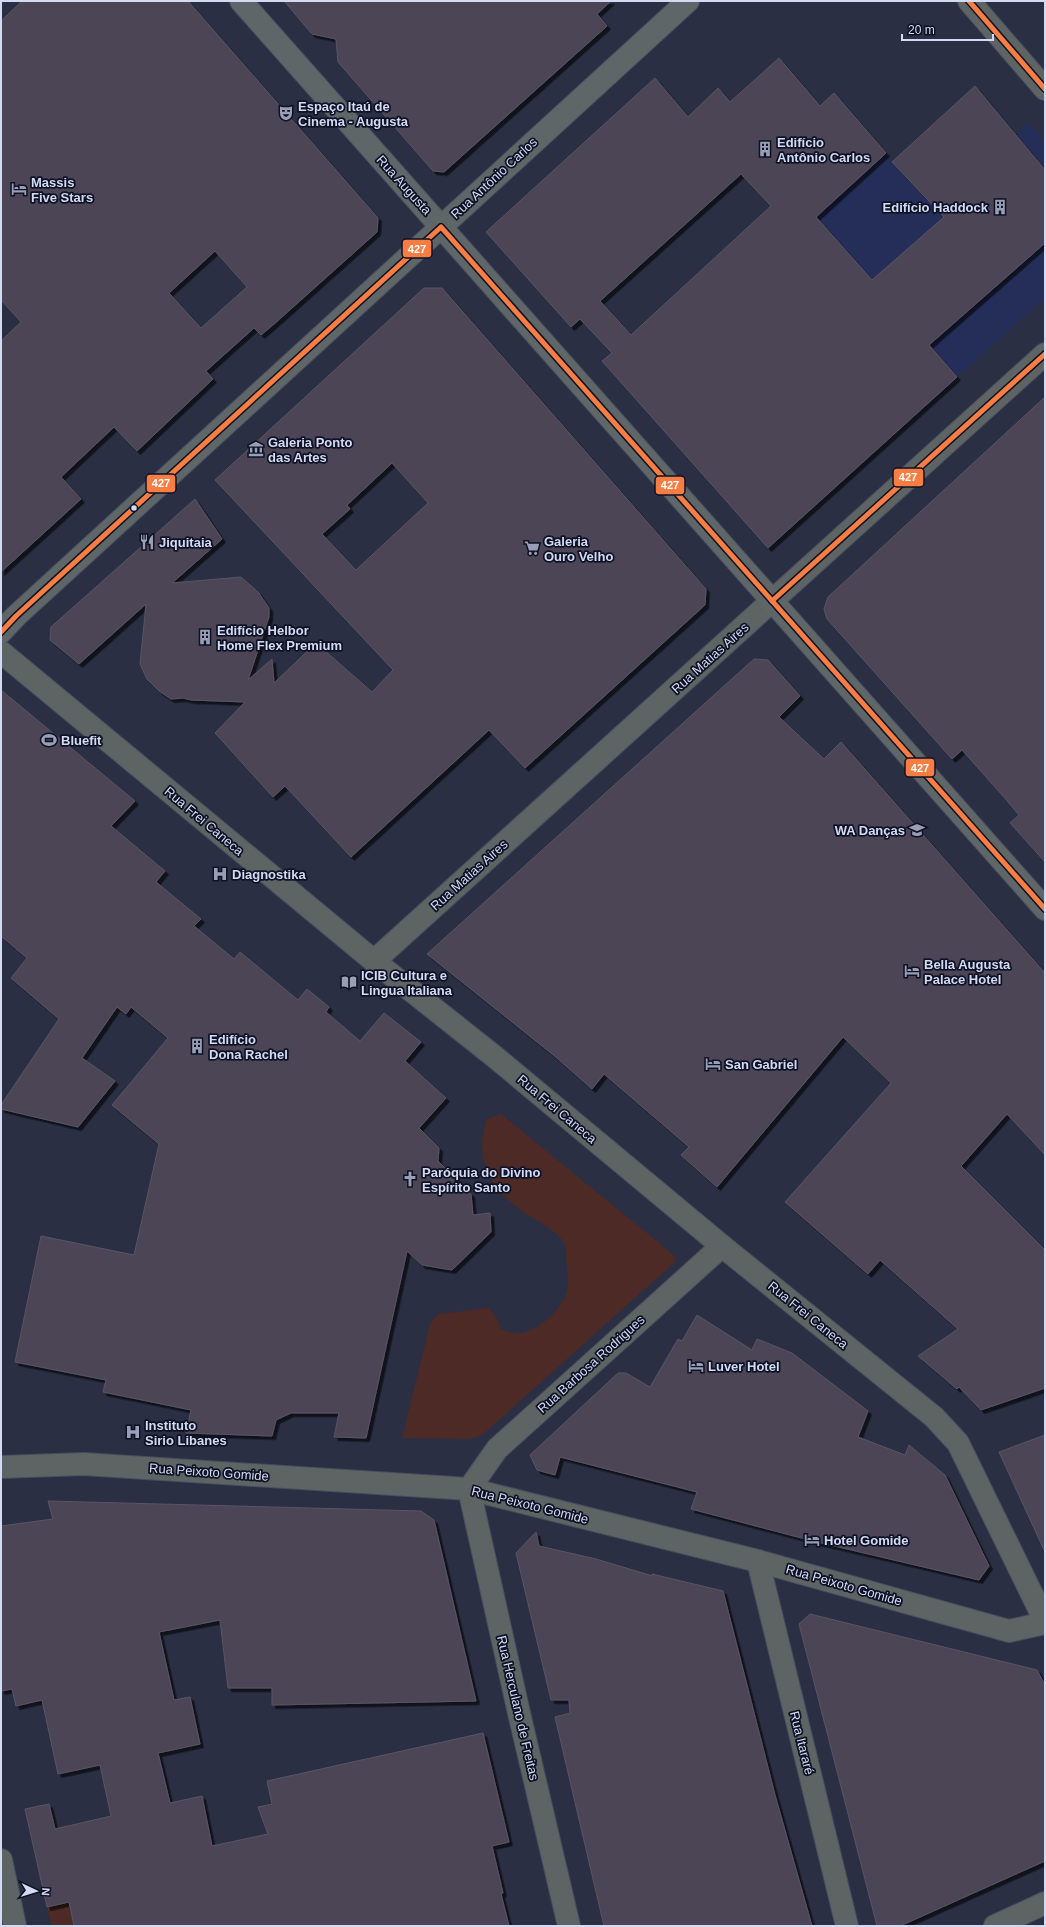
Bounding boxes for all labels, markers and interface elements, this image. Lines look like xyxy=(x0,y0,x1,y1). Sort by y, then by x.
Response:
scale bar xyxy=(902,16,993,42)
text: 20 m xyxy=(908,23,935,37)
place label: Espaço Itaú de Cinema - Augusta xyxy=(298,99,409,129)
theatre icon: Espaço Itaú de Cinema - Augusta xyxy=(277,104,295,122)
street label: Rua Antônio Carlos xyxy=(448,134,540,222)
place label: Edifício Antônio Carlos xyxy=(777,135,870,165)
building icon: Edifício Antônio Carlos xyxy=(756,140,774,158)
street label: Rua Augusta xyxy=(374,152,435,218)
place label: Massis Five Stars xyxy=(31,175,93,205)
hotel icon: Massis Five Stars xyxy=(10,180,28,198)
building icon: Edifício Haddock xyxy=(991,198,1009,216)
place label: Edifício Haddock xyxy=(883,200,989,215)
line badge: 427 xyxy=(402,239,432,258)
text: 427 xyxy=(408,243,426,255)
place label: Galeria Ponto das Artes xyxy=(268,435,353,465)
museum icon: Galeria Ponto das Artes xyxy=(247,440,265,458)
line badge: 427 xyxy=(893,468,924,487)
text: 427 xyxy=(899,471,917,483)
line badge: 427 xyxy=(146,474,176,493)
line badge: 427 xyxy=(655,476,685,495)
text: 427 xyxy=(152,477,170,489)
text: 427 xyxy=(661,479,679,491)
unlabelled marker xyxy=(129,503,139,513)
restaurant icon: Jiquitaia xyxy=(138,533,156,551)
place label: Galeria Ouro Velho xyxy=(544,534,613,564)
place label: Jiquitaia xyxy=(159,535,213,550)
supermarket icon: Galeria Ouro Velho xyxy=(523,539,541,557)
street label: Rua Matias Aires xyxy=(668,619,752,696)
place label: Edifício Helbor Home Flex Premium xyxy=(217,623,342,653)
building icon: Edifício Helbor Home Flex Premium xyxy=(196,628,214,646)
sports icon: Bluefit xyxy=(40,731,58,749)
place label: Bluefit xyxy=(61,733,102,748)
line badge: 427 xyxy=(905,758,935,777)
text: 427 xyxy=(911,762,929,774)
street label: Rua Frei Caneca xyxy=(162,784,247,859)
school or university icon: WA Danças xyxy=(908,821,926,839)
place label: WA Danças xyxy=(835,823,905,838)
street label: Rua Matias Aires xyxy=(427,836,511,913)
hospital icon: Diagnostika xyxy=(211,865,229,883)
place label: Diagnostika xyxy=(232,867,306,882)
place label: Bella Augusta Palace Hotel xyxy=(924,957,1011,987)
hotel icon: Bella Augusta Palace Hotel xyxy=(903,962,921,980)
place label: ICIB Cultura e Lingua Italiana xyxy=(361,968,453,998)
library icon: ICIB Cultura e Lingua Italiana xyxy=(340,973,358,991)
place label: Edifício Dona Rachel xyxy=(209,1032,288,1062)
building icon: Edifício Dona Rachel xyxy=(188,1037,206,1055)
hotel icon: San Gabriel xyxy=(704,1055,722,1073)
place label: San Gabriel xyxy=(725,1057,797,1072)
street label: Rua Frei Caneca xyxy=(515,1072,600,1147)
place label: Paróquia do Divino Espírito Santo xyxy=(422,1165,541,1195)
church icon: Paróquia do Divino Espírito Santo xyxy=(401,1170,419,1188)
street label: Rua Frei Caneca xyxy=(765,1278,851,1352)
street label: Rua Barbosa Rodrigues xyxy=(534,1312,648,1416)
hotel icon: Luver Hotel xyxy=(687,1357,705,1375)
place label: Luver Hotel xyxy=(708,1359,780,1374)
place label: Instituto Sirio Libanes xyxy=(145,1418,227,1448)
hospital icon: Instituto Sirio Libanes xyxy=(124,1423,142,1441)
street label: Rua Peixoto Gomide xyxy=(149,1460,269,1484)
street label: Rua Peixoto Gomide xyxy=(470,1483,590,1527)
hotel icon: Hotel Gomide xyxy=(803,1531,821,1549)
place label: Hotel Gomide xyxy=(824,1533,909,1548)
street label: Rua Peixoto Gomide xyxy=(784,1561,904,1609)
street label: Rua Herculano de Freitas xyxy=(494,1634,542,1782)
street label: Rua Itararé xyxy=(787,1710,817,1776)
north arrow xyxy=(16,1871,56,1911)
text: N xyxy=(40,1887,52,1896)

